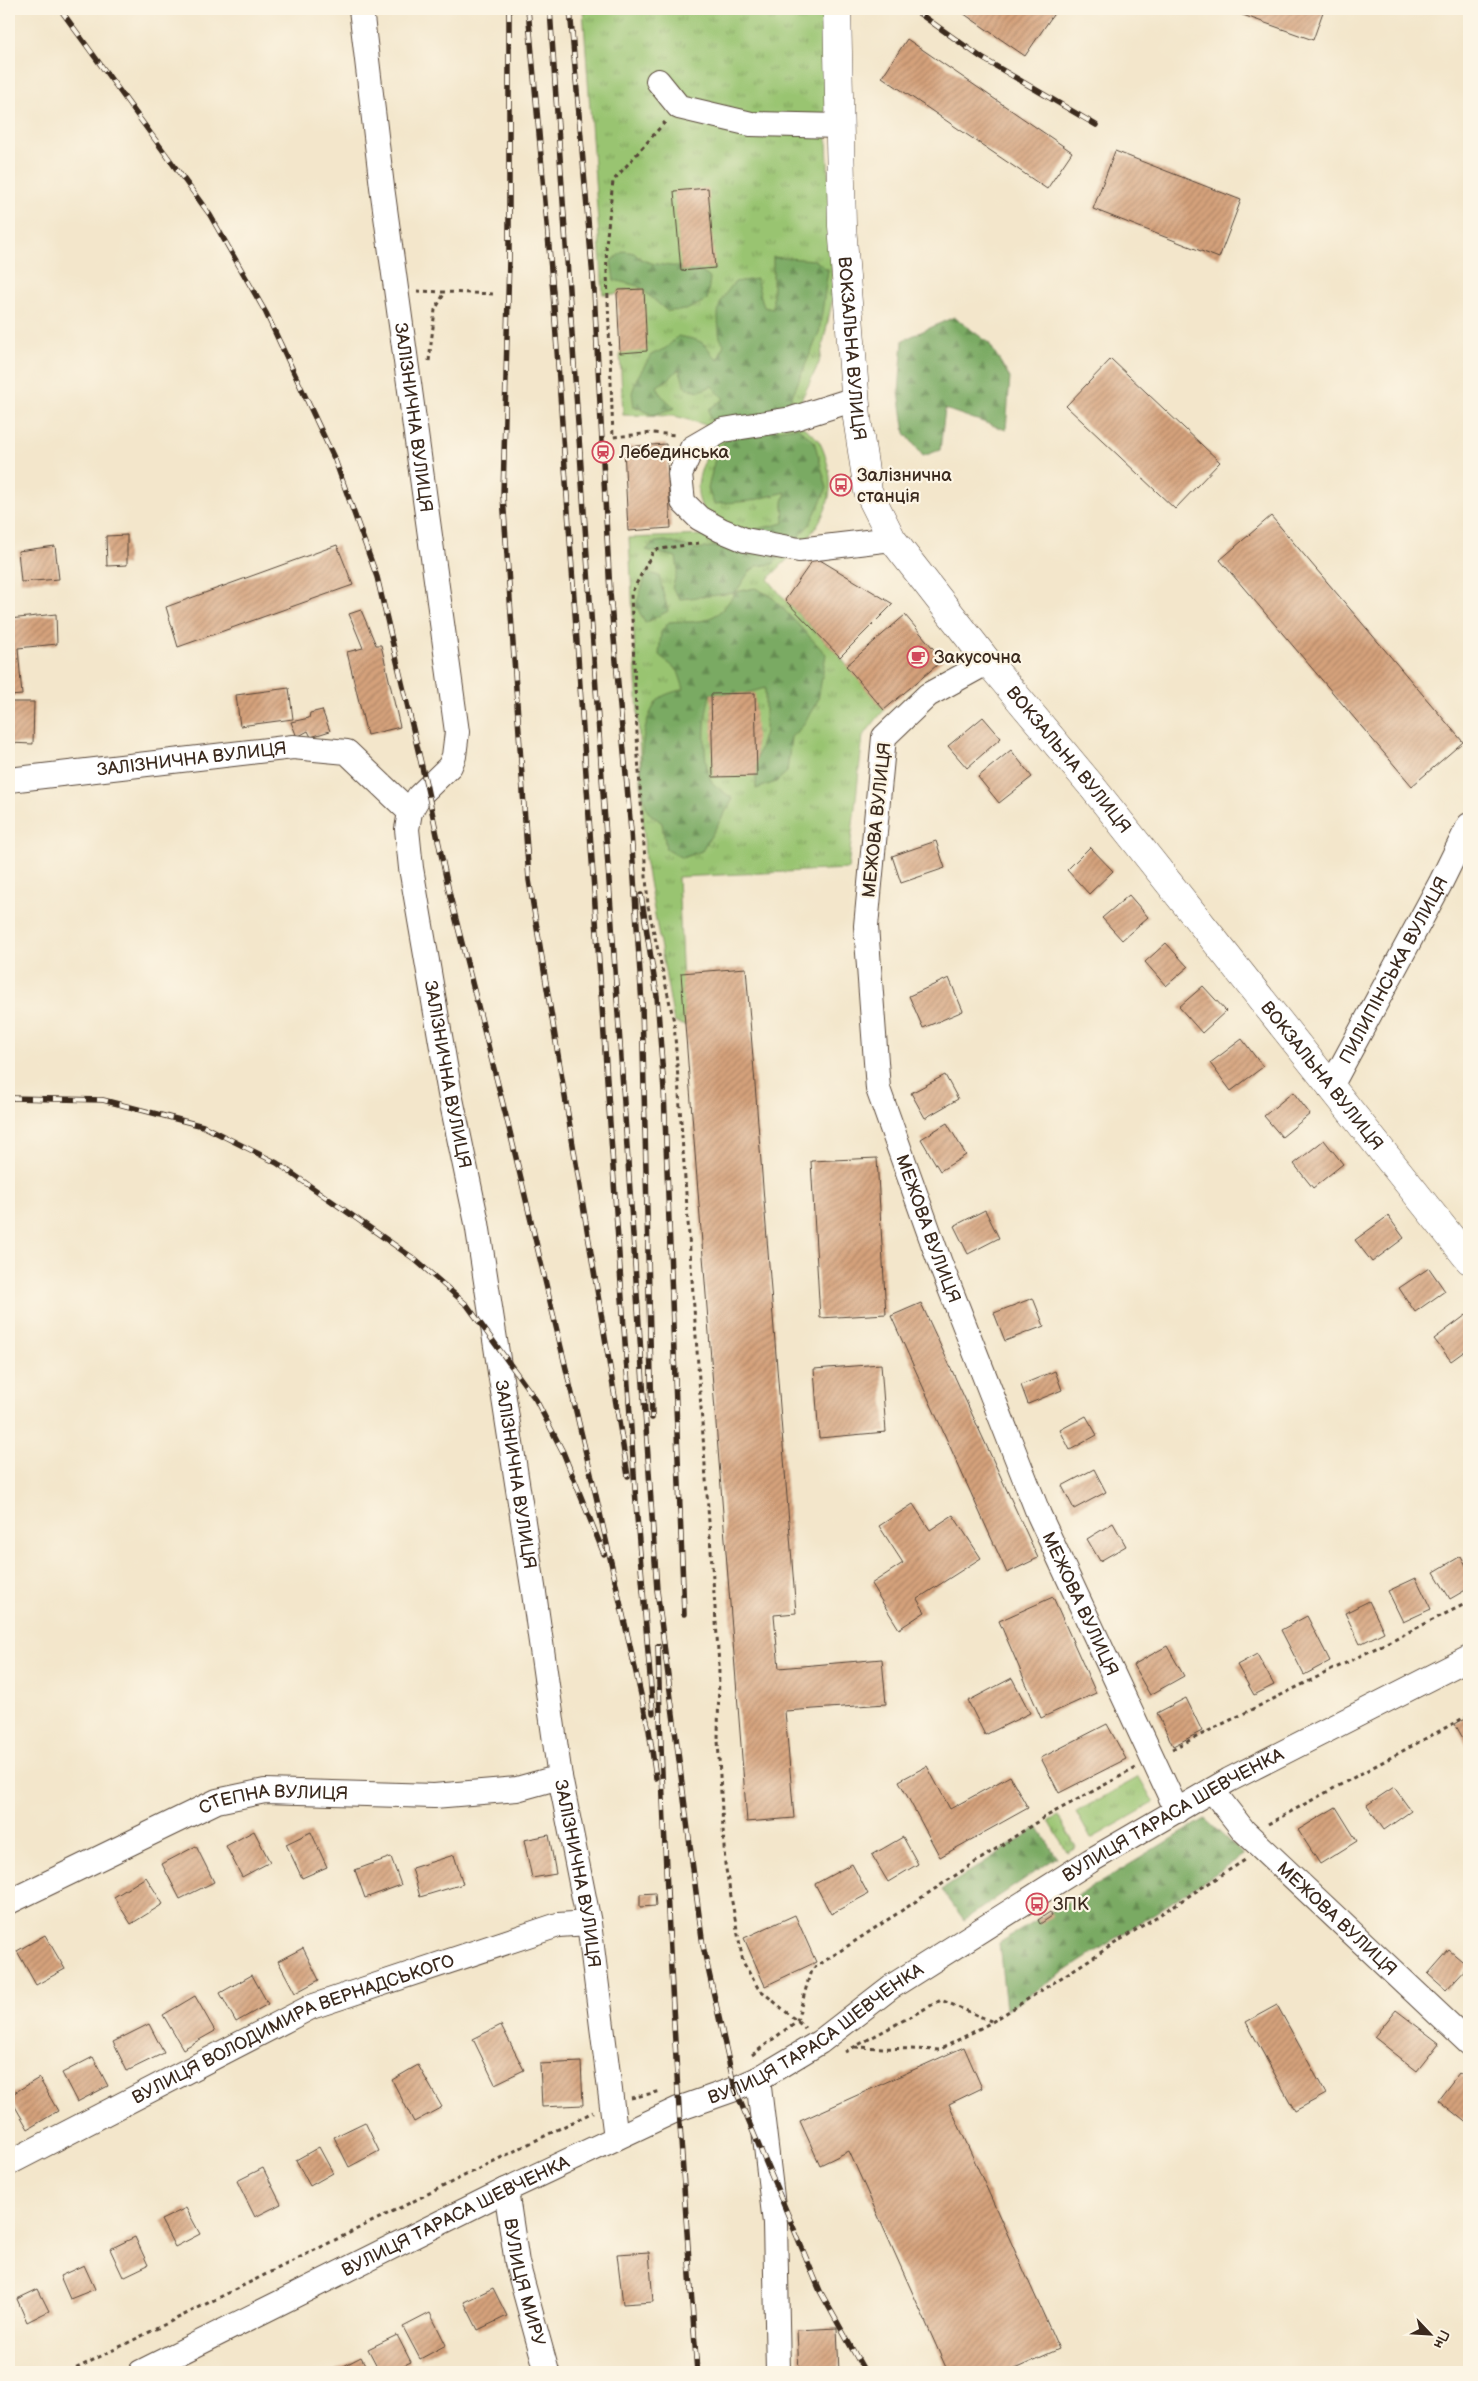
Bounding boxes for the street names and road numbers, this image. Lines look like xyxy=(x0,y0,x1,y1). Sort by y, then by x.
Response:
street label: ВОКЗАЛЬНА ВУЛИЦЯ xyxy=(834,256,871,442)
street label: ЗАЛІЗНИЧНА ВУЛИЦЯ xyxy=(390,322,437,514)
street label: ВОКЗАЛЬНА ВУЛИЦЯ xyxy=(1002,682,1136,838)
street label: ЗАЛІЗНИЧНА ВУЛИЦЯ xyxy=(96,737,288,780)
street label: МЕЖОВА ВУЛИЦЯ xyxy=(858,741,896,899)
street label: ПИЛИПІНСЬКА ВУЛИЦЯ xyxy=(1335,873,1452,1067)
street label: ЗАЛІЗНИЧНА ВУЛИЦЯ xyxy=(420,979,476,1170)
street label: ВОКЗАЛЬНА ВУЛИЦЯ xyxy=(1257,997,1388,1154)
street label: МЕЖОВА ВУЛИЦЯ xyxy=(892,1152,965,1306)
street label: ЗАЛІЗНИЧНА ВУЛИЦЯ xyxy=(491,1379,541,1571)
street label: МЕЖОВА ВУЛИЦЯ xyxy=(1038,1528,1123,1679)
street label: ВУЛИЦЯ ТАРАСА ШЕВЧЕНКА xyxy=(1059,1744,1287,1886)
street label: ЗАЛІЗНИЧНА ВУЛИЦЯ xyxy=(550,1778,605,1969)
street label: СТЕПНА ВУЛИЦЯ xyxy=(195,1780,349,1819)
street label: МЕЖОВА ВУЛИЦЯ xyxy=(1273,1857,1401,1980)
street label: ВУЛИЦЯ ВОЛОДИМИРА ВЕРНАДСЬКОГО xyxy=(128,1950,457,2108)
street label: ВУЛИЦЯ ТАРАСА ШЕВЧЕНКА xyxy=(705,1959,927,2108)
street label: ВУЛИЦЯ ТАРАСА ШЕВЧЕНКА xyxy=(338,2151,573,2281)
street label: ВУЛИЦЯ МИРУ xyxy=(500,2217,550,2349)

